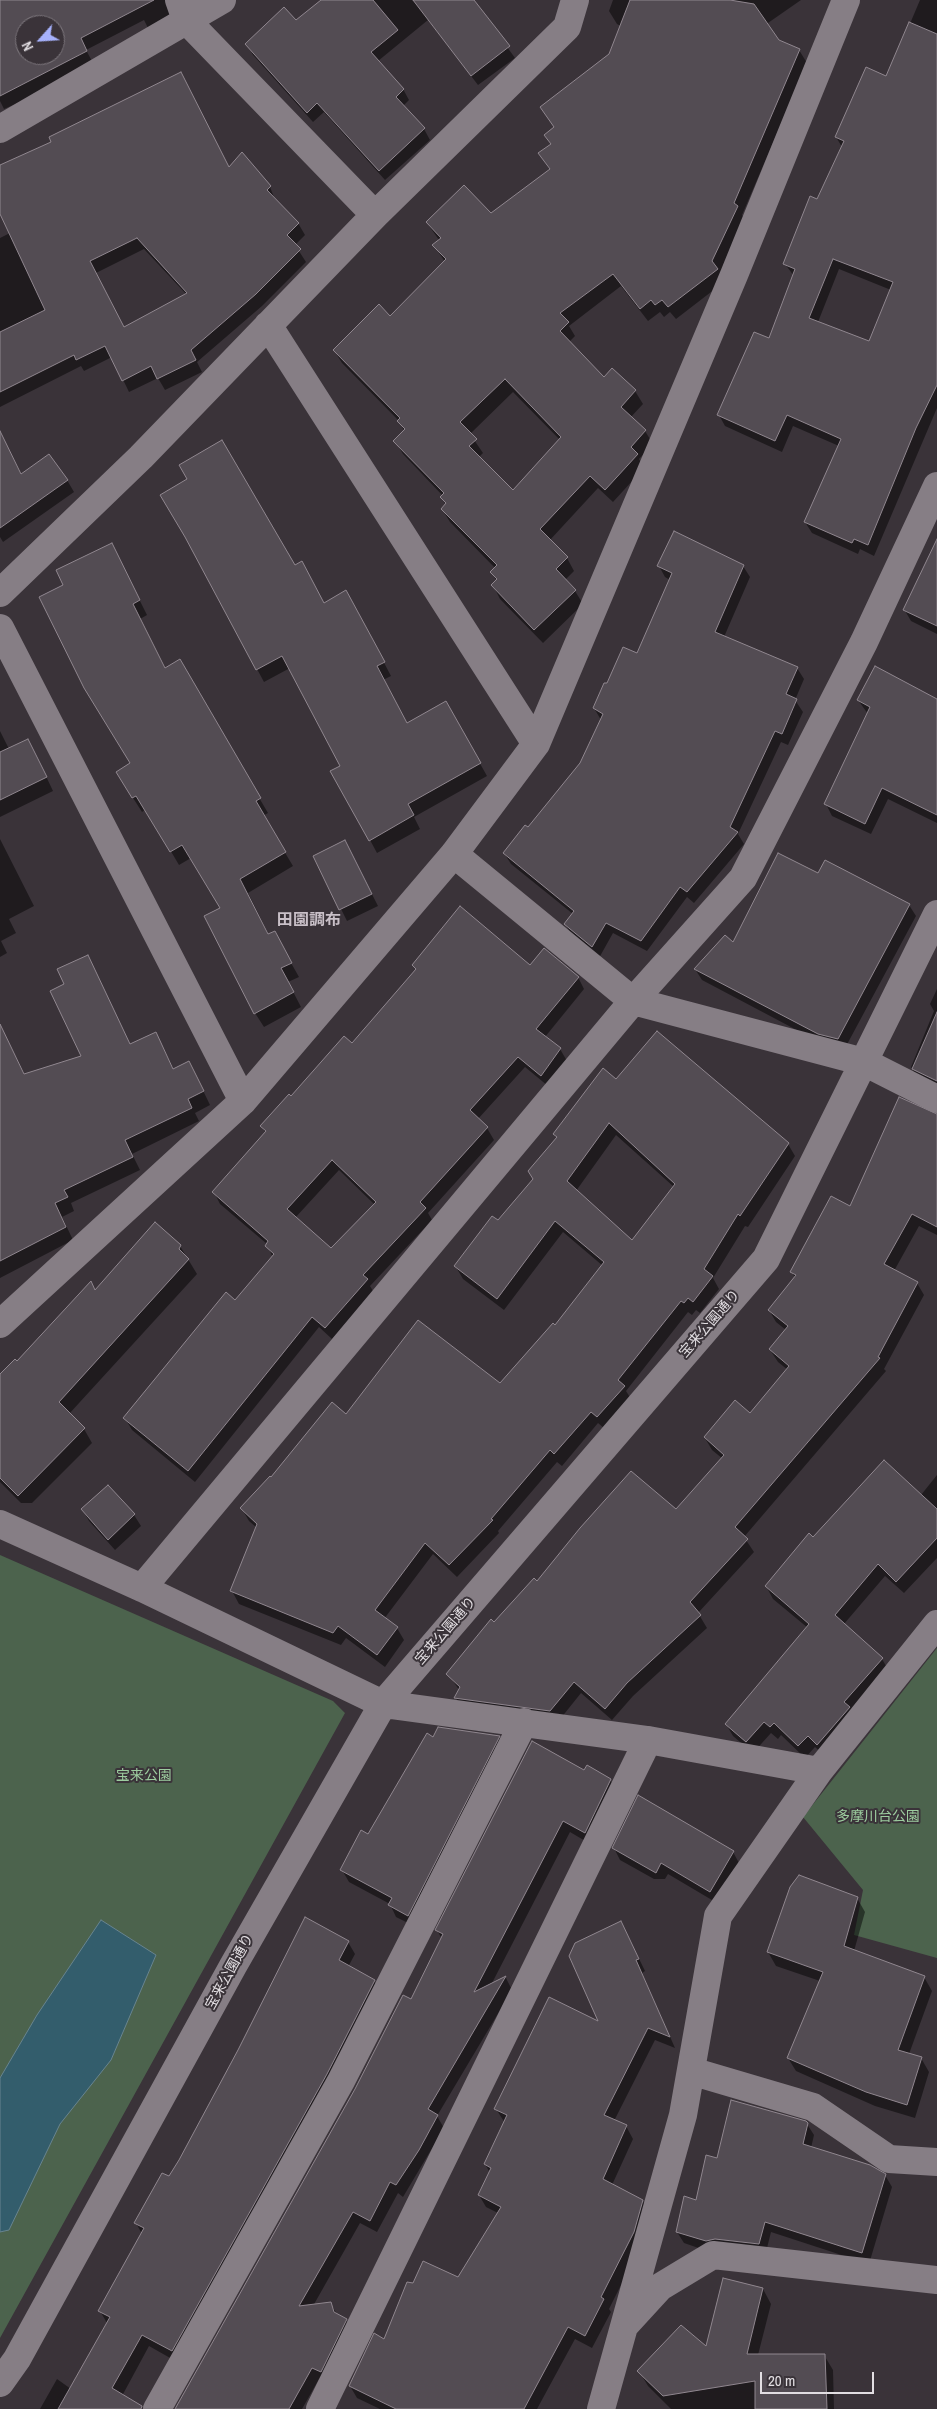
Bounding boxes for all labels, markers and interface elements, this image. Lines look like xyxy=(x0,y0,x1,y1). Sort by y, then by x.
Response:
north arrow xyxy=(15,15,65,65)
text: N xyxy=(18,38,37,54)
district label: 田園調布 xyxy=(277,911,341,931)
street label: 宝来公園通り xyxy=(676,1287,744,1361)
street label: 宝来公園通り xyxy=(412,1594,480,1668)
park label: 宝来公園 xyxy=(116,1768,172,1784)
park label: 多摩川台公園 xyxy=(836,1809,920,1825)
street label: 宝来公園通り xyxy=(202,1931,258,2013)
scale bar xyxy=(762,2362,876,2394)
text: 20 m xyxy=(768,2370,795,2391)

